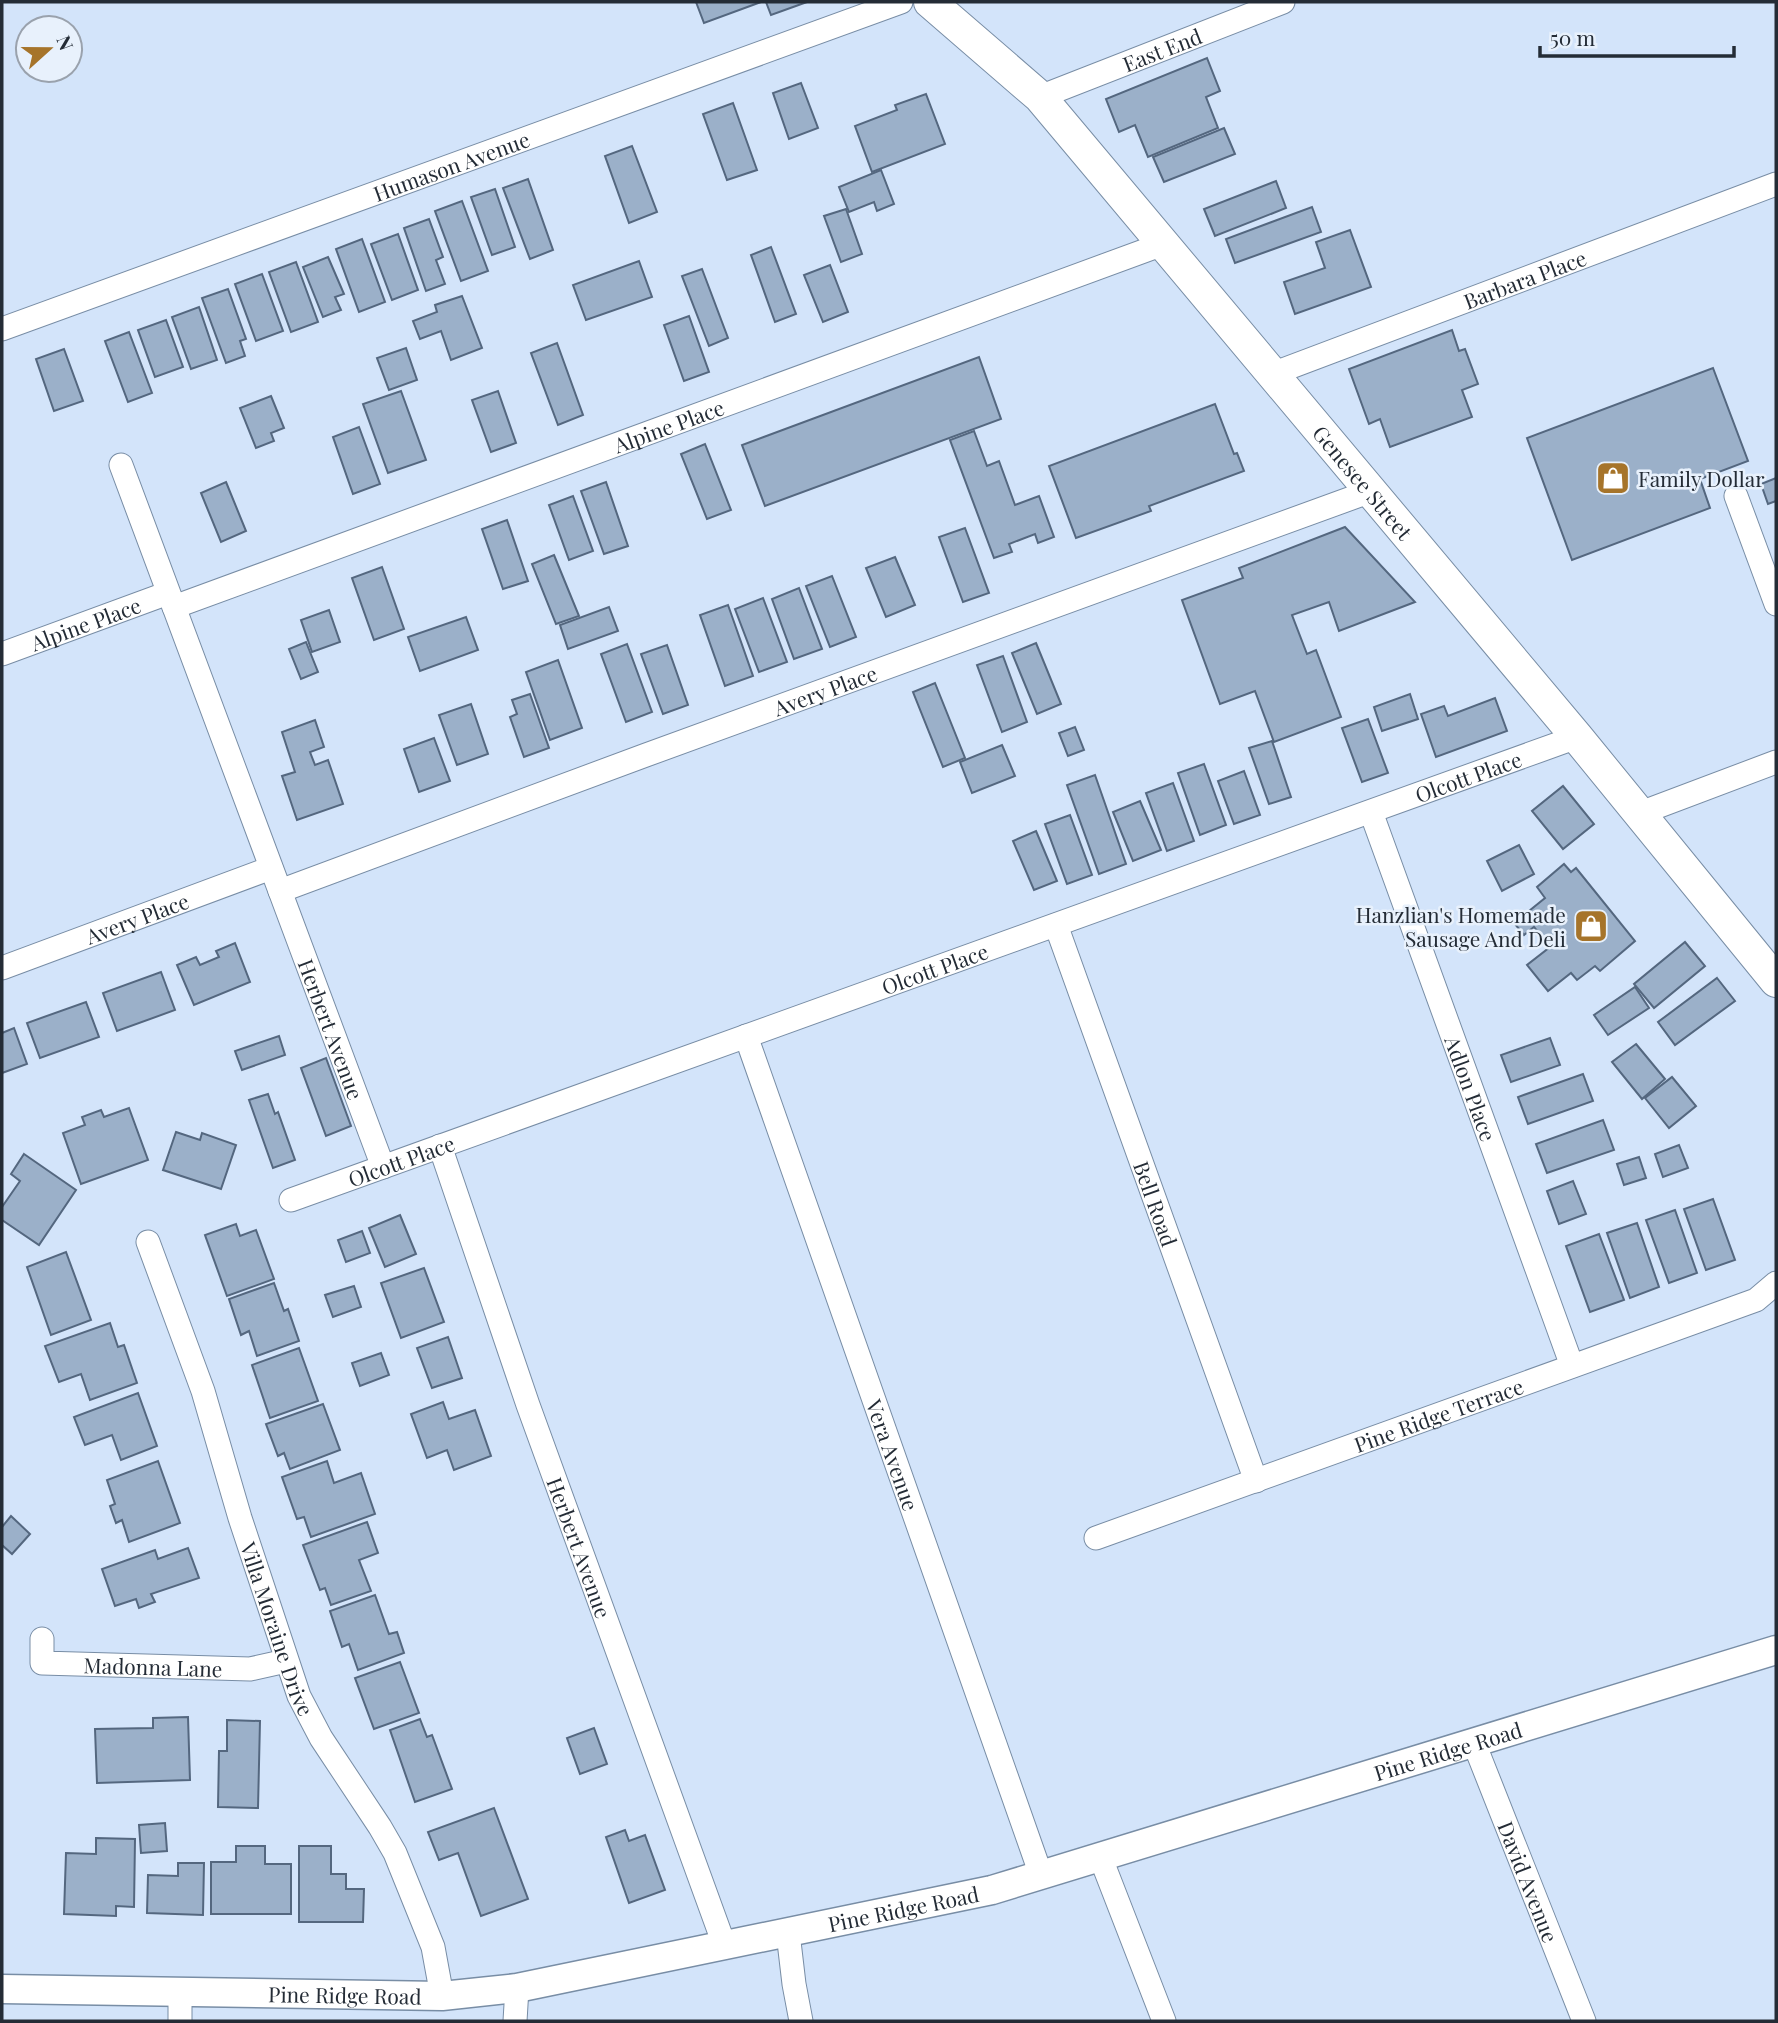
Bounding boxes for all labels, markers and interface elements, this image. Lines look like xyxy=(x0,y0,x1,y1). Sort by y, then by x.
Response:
north arrow xyxy=(14,14,84,84)
scale bar xyxy=(1540,14,1734,58)
street label: East End xyxy=(1118,21,1206,77)
text: 50 m xyxy=(1550,23,1596,51)
text: N xyxy=(51,31,80,54)
street label: Humason Avenue xyxy=(369,124,533,207)
street label: Barbara Place xyxy=(1459,243,1590,315)
street label: Alpine Place xyxy=(609,392,728,459)
street label: Genesee Street xyxy=(1307,419,1419,545)
shop icon: Family Dollar xyxy=(1594,459,1632,497)
place label: Family Dollar xyxy=(1638,464,1765,492)
street label: Alpine Place xyxy=(26,590,145,657)
street label: Avery Place xyxy=(769,658,881,722)
street label: Olcott Place xyxy=(1411,744,1525,808)
street label: Avery Place xyxy=(81,886,192,950)
place label: Hanzlian's Homemade Sausage And Deli xyxy=(1356,900,1566,952)
shop icon: Hanzlian's Homemade Sausage And Deli xyxy=(1572,907,1610,945)
street label: Olcott Place xyxy=(877,936,992,1000)
street label: Herbert Avenue xyxy=(293,955,370,1103)
street label: Adlon Place xyxy=(1439,1031,1503,1145)
street label: Olcott Place xyxy=(344,1128,458,1192)
street label: Bell Road xyxy=(1128,1157,1184,1250)
street label: Pine Ridge Terrace xyxy=(1350,1371,1527,1458)
street label: Vera Avenue xyxy=(860,1395,926,1514)
street label: Herbert Avenue xyxy=(541,1473,618,1622)
street label: Villa Moraine Drive xyxy=(235,1537,321,1720)
street label: Madonna Lane xyxy=(83,1650,223,1682)
street label: Pine Ridge Road xyxy=(1370,1715,1525,1786)
street label: David Avenue xyxy=(1492,1817,1565,1946)
street label: Pine Ridge Road xyxy=(825,1879,981,1937)
street label: Pine Ridge Road xyxy=(268,1979,422,2010)

